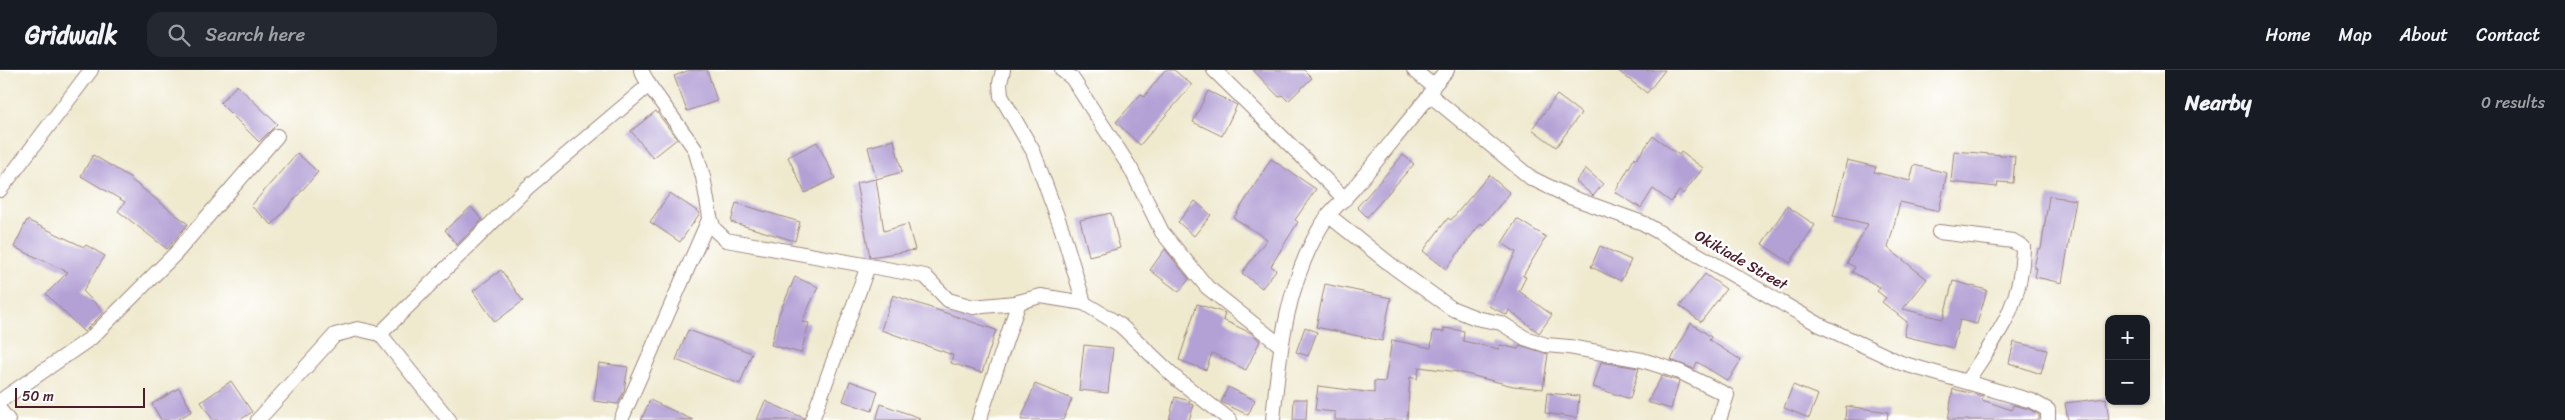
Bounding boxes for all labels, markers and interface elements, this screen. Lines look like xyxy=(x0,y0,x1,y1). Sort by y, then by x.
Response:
search box xyxy=(147,12,497,57)
text: Gridwalk xyxy=(25,14,117,56)
text: Search here xyxy=(205,18,305,51)
text: Home xyxy=(2266,19,2311,51)
text: Map xyxy=(2339,19,2372,51)
text: About xyxy=(2400,19,2448,51)
text: Contact xyxy=(2476,19,2540,51)
icon: search xyxy=(165,21,193,49)
text: Nearby xyxy=(2185,84,2251,122)
text: 0 results xyxy=(2481,88,2545,117)
street label: Okikiade Street xyxy=(1689,223,1793,298)
map controls xyxy=(2105,315,2150,405)
button: + xyxy=(2105,315,2150,360)
button: − xyxy=(2105,360,2150,405)
text: 50 m xyxy=(22,384,54,409)
scale bar xyxy=(15,385,145,408)

